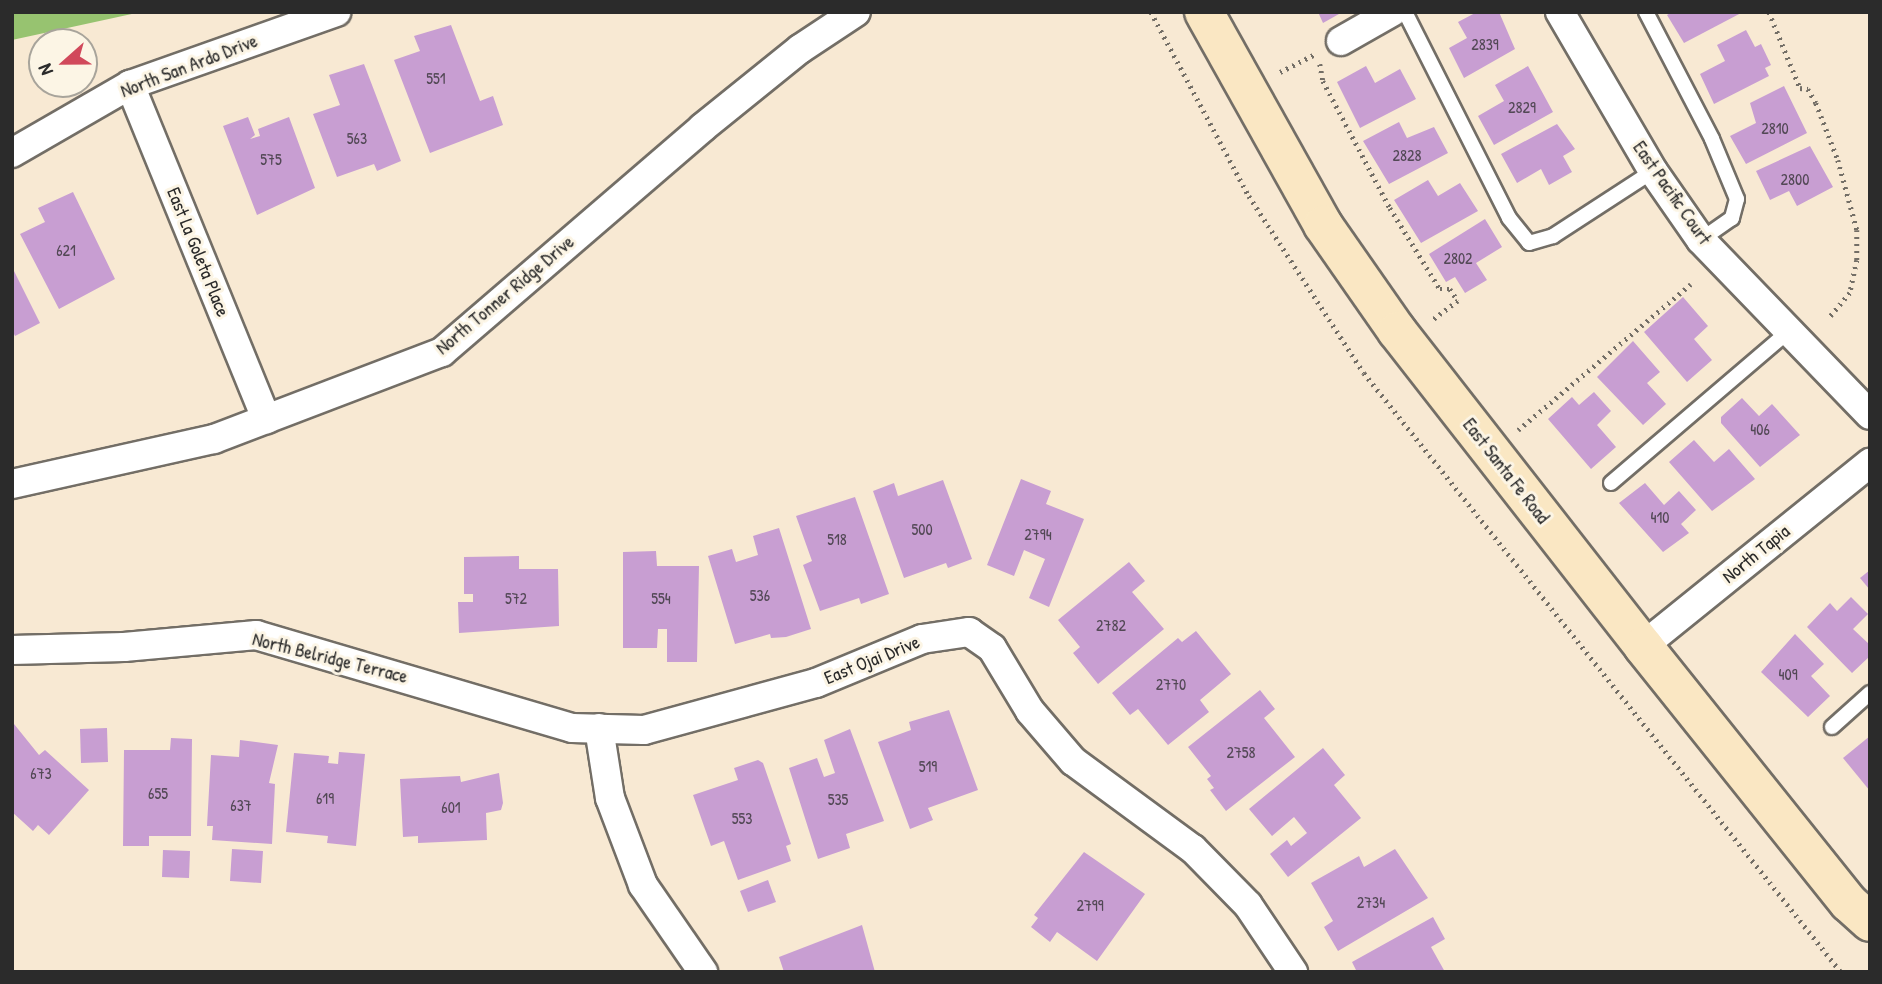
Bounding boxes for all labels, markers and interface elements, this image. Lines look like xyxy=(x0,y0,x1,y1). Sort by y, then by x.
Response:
north arrow xyxy=(28,28,98,98)
street label: North San Ardo Drive xyxy=(117,29,261,103)
house number: 2839 xyxy=(1471,34,1499,54)
text: N xyxy=(31,60,59,79)
house number: 551 xyxy=(426,68,446,88)
house number: 2829 xyxy=(1508,97,1536,117)
house number: 2810 xyxy=(1761,118,1789,138)
house number: 563 xyxy=(347,128,367,148)
street label: East Pacific Court xyxy=(1628,137,1716,249)
house number: 2828 xyxy=(1393,145,1421,165)
house number: 575 xyxy=(260,149,282,169)
house number: 2800 xyxy=(1781,169,1809,189)
street label: East La Goleta Place xyxy=(162,184,234,320)
street label: North Tonner Ridge Drive xyxy=(431,231,579,359)
house number: 621 xyxy=(56,240,76,260)
house number: 2802 xyxy=(1443,248,1473,268)
street label: East Santa Fe Road xyxy=(1458,414,1554,528)
house number: 406 xyxy=(1750,419,1770,439)
house number: 410 xyxy=(1651,507,1669,527)
house number: 500 xyxy=(911,519,933,539)
street label: North Tapia xyxy=(1718,520,1794,588)
house number: 2794 xyxy=(1024,524,1052,544)
house number: 518 xyxy=(827,529,847,549)
house number: 536 xyxy=(750,585,770,605)
house number: 572 xyxy=(505,588,527,608)
house number: 554 xyxy=(651,588,671,608)
house number: 2782 xyxy=(1096,615,1126,635)
street label: North Belridge Terrace xyxy=(250,628,410,688)
street label: East Ojai Drive xyxy=(821,631,923,689)
house number: 409 xyxy=(1778,664,1798,684)
house number: 2770 xyxy=(1156,674,1186,694)
house number: 2758 xyxy=(1226,742,1256,762)
house number: 519 xyxy=(919,756,937,776)
house number: 673 xyxy=(30,763,52,783)
house number: 655 xyxy=(148,783,168,803)
house number: 619 xyxy=(316,788,334,808)
house number: 535 xyxy=(828,789,848,809)
house number: 637 xyxy=(230,795,252,815)
house number: 601 xyxy=(441,797,461,817)
house number: 553 xyxy=(732,808,752,828)
house number: 2734 xyxy=(1357,892,1385,912)
house number: 2799 xyxy=(1076,895,1104,915)

